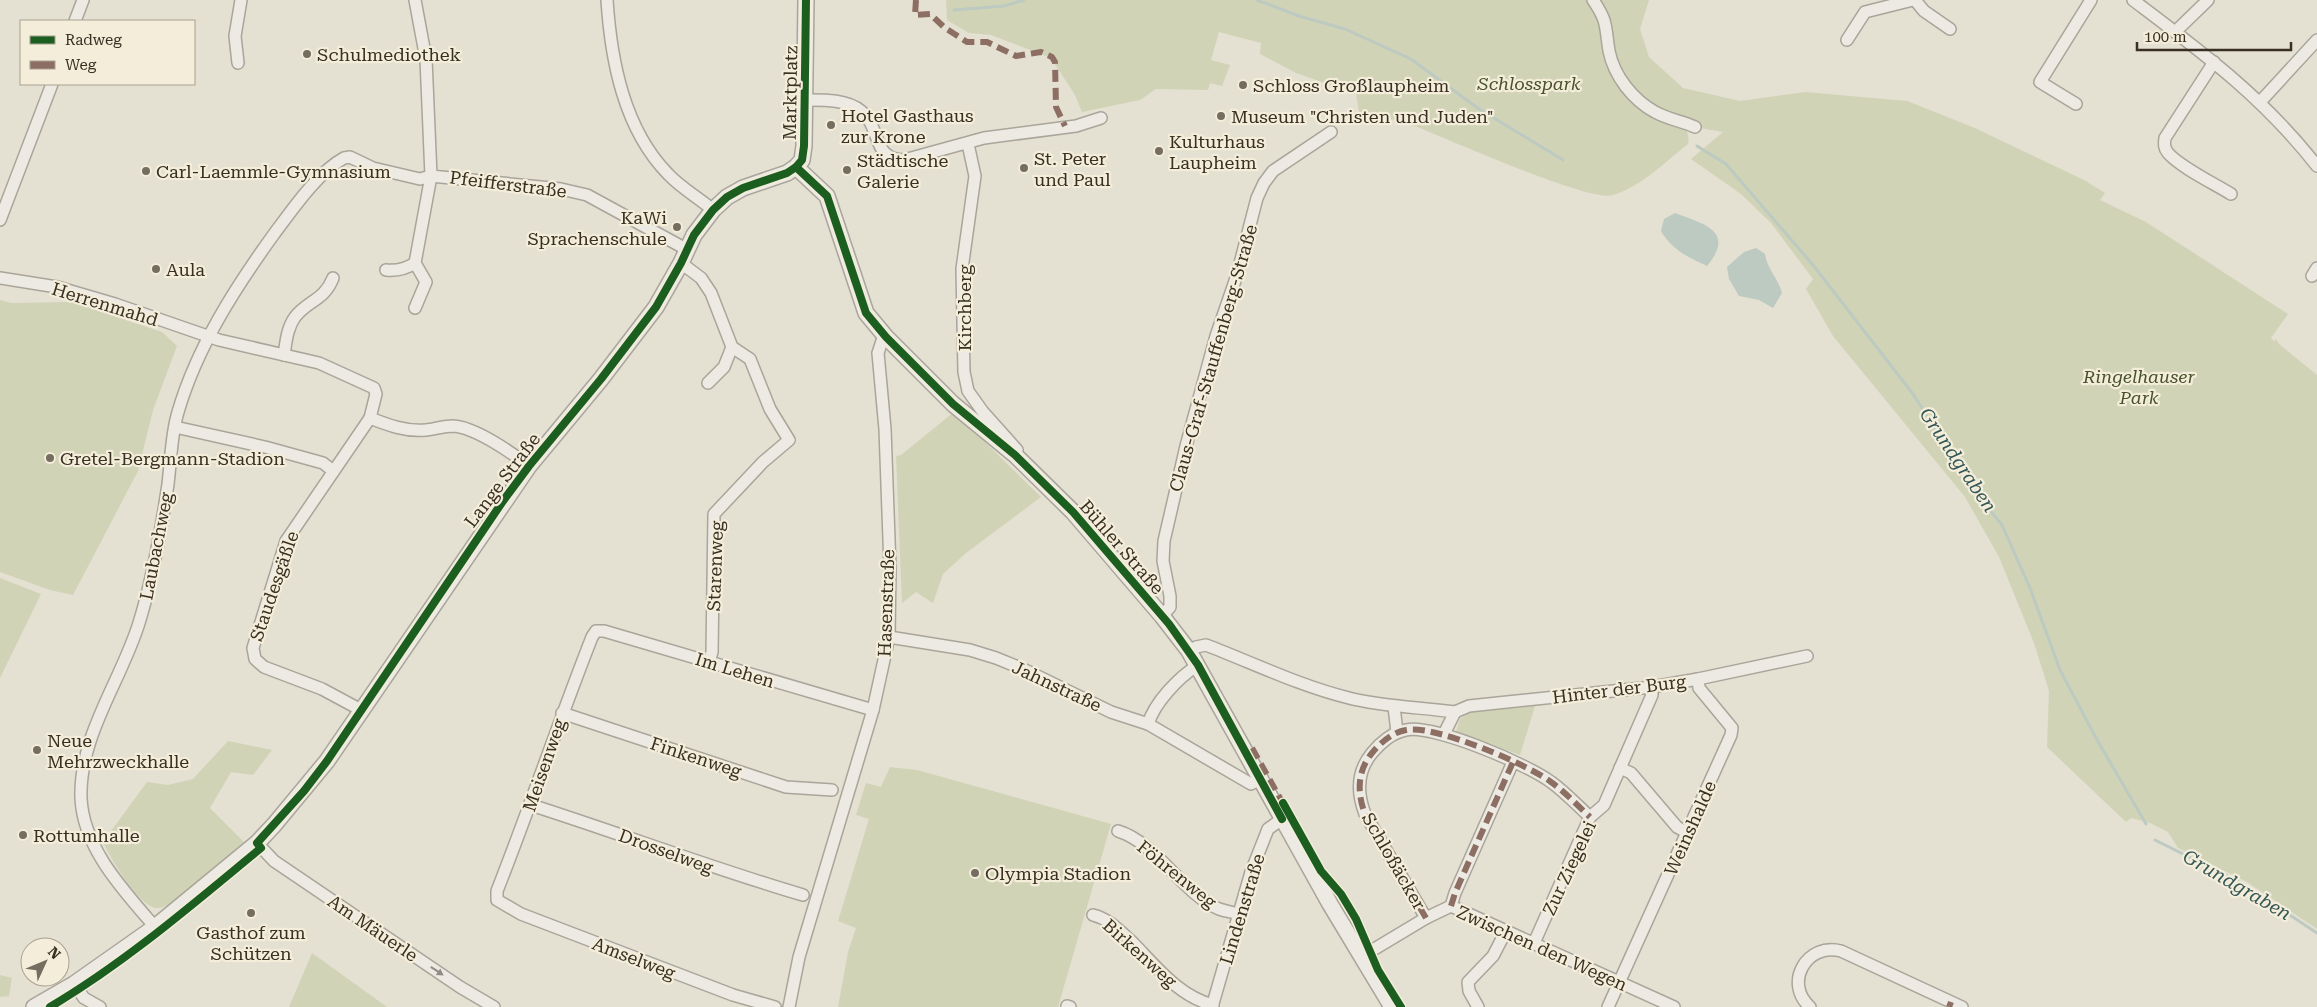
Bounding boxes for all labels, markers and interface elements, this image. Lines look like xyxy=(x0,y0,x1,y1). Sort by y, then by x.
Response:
legend xyxy=(20,20,195,85)
scale bar xyxy=(2137,20,2291,52)
text: 100 m xyxy=(2144,28,2187,46)
text: Radweg xyxy=(65,31,122,49)
place label: Schulmediothek xyxy=(317,44,461,65)
street label: Marktplatz xyxy=(779,45,801,140)
marker: Schulmediothek xyxy=(301,48,313,60)
text: Weg xyxy=(65,56,97,74)
park label: Schlosspark xyxy=(1477,73,1581,94)
place label: Schloss Großlaupheim xyxy=(1253,75,1450,96)
marker: Schloss Großlaupheim xyxy=(1237,79,1249,91)
place label: Hotel Gasthaus zur Krone xyxy=(841,105,974,147)
place label: Museum "Christen und Juden" xyxy=(1231,106,1494,127)
marker: Museum "Christen und Juden" xyxy=(1215,110,1227,122)
marker: Hotel Gasthaus zur Krone xyxy=(825,119,837,131)
place label: Kulturhaus Laupheim xyxy=(1169,131,1265,173)
marker: Kulturhaus Laupheim xyxy=(1153,145,1165,157)
place label: St. Peter und Paul xyxy=(1034,148,1111,190)
place label: Städtische Galerie xyxy=(857,150,949,192)
place label: Carl-Laemmle-Gymnasium xyxy=(156,161,391,182)
marker: St. Peter und Paul xyxy=(1018,162,1030,174)
marker: Städtische Galerie xyxy=(841,164,853,176)
marker: Carl-Laemmle-Gymnasium xyxy=(140,165,152,177)
street label: Pfeifferstraße xyxy=(448,166,568,202)
place label: KaWi Sprachenschule xyxy=(527,207,667,249)
marker: KaWi Sprachenschule xyxy=(671,221,683,233)
street label: Claus-Graf-Stauffenberg-Straße xyxy=(1165,222,1261,494)
place label: Aula xyxy=(166,259,205,280)
marker: Aula xyxy=(150,263,162,275)
street label: Kirchberg xyxy=(954,264,975,351)
street label: Herrenmahd xyxy=(49,278,161,330)
park label: Ringelhauser Park xyxy=(2082,366,2195,408)
water label: Grundgraben xyxy=(1915,403,2002,517)
street label: Lange Straße xyxy=(460,429,544,531)
place label: Gretel-Bergmann-Stadion xyxy=(60,448,285,469)
marker: Gretel-Bergmann-Stadion xyxy=(44,452,56,464)
street label: Laubachweg xyxy=(135,490,177,602)
street label: Bühler Straße xyxy=(1075,496,1169,598)
street label: Starenweg xyxy=(703,520,727,612)
street label: Staudesgäßle xyxy=(245,528,303,644)
street label: Hasenstraße xyxy=(874,549,898,657)
street label: Im Lehen xyxy=(693,648,778,692)
street label: Jahnstraße xyxy=(1009,656,1105,716)
street label: Hinter der Burg xyxy=(1551,670,1688,708)
street label: Meisenweg xyxy=(518,715,570,814)
place label: Neue Mehrzweckhalle xyxy=(47,730,189,772)
street label: Finkenweg xyxy=(648,732,745,782)
marker: Neue Mehrzweckhalle xyxy=(31,744,43,756)
street label: Weinshalde xyxy=(1660,777,1720,879)
street label: Schloßäcker xyxy=(1358,809,1430,913)
street label: Zur Ziegelei xyxy=(1538,817,1600,919)
street label: Drosselweg xyxy=(616,824,717,878)
place label: Rottumhalle xyxy=(33,825,140,846)
marker: Rottumhalle xyxy=(17,829,29,841)
street label: Föhrenweg xyxy=(1133,836,1221,913)
water label: Grundgraben xyxy=(2179,845,2295,925)
street label: Lindenstraße xyxy=(1215,851,1269,967)
place label: Olympia Stadion xyxy=(985,863,1131,884)
marker: Olympia Stadion xyxy=(969,867,981,879)
street label: Am Mäuerle xyxy=(324,890,422,966)
street label: Zwischen den Wegen xyxy=(1454,901,1631,995)
marker: Gasthof zum Schützen xyxy=(245,907,257,919)
street label: Birkenweg xyxy=(1099,914,1182,992)
place label: Gasthof zum Schützen xyxy=(196,922,306,964)
street label: Amselweg xyxy=(590,933,679,984)
north arrow xyxy=(20,937,70,987)
text: N xyxy=(45,944,64,963)
one-way arrow xyxy=(431,966,444,976)

